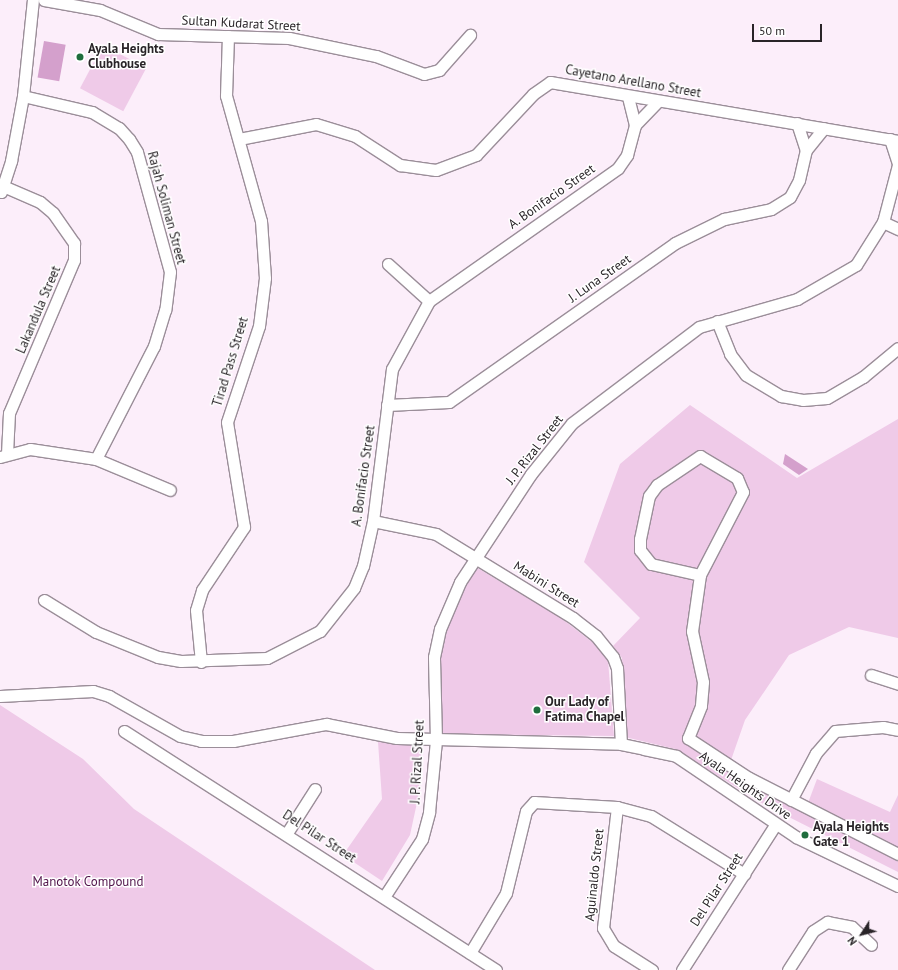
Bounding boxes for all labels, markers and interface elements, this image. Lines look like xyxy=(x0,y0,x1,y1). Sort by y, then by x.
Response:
street label: Sultan Kudarat Street xyxy=(181,13,301,35)
scale bar xyxy=(754,16,824,42)
text: 50 m xyxy=(759,23,785,38)
place label: Ayala Heights Clubhouse xyxy=(88,42,164,73)
marker: Ayala Heights Clubhouse xyxy=(75,52,85,62)
street label: Cayetano Arellano Street xyxy=(564,62,702,102)
street label: Rajah Soliman Street xyxy=(143,150,189,266)
street label: A. Bonifacio Street xyxy=(505,161,599,233)
street label: J. Luna Street xyxy=(565,251,635,307)
street label: Lakandula Street xyxy=(14,264,64,356)
street label: Tirad Pass Street xyxy=(210,315,252,409)
street label: J. P. Rizal Street xyxy=(502,411,568,489)
street label: A. Bonifacio Street xyxy=(349,424,379,528)
street label: Mabini Street xyxy=(510,559,582,611)
place label: Our Lady of Fatima Chapel xyxy=(545,695,625,726)
marker: Our Lady of Fatima Chapel xyxy=(532,705,542,715)
street label: J. P. Rizal Street xyxy=(408,719,428,805)
street label: Ayala Heights Drive xyxy=(696,748,794,824)
street label: Del Pilar Street xyxy=(279,807,359,867)
place label: Ayala Heights Gate 1 xyxy=(813,820,889,851)
street label: Aguinaldo Street xyxy=(582,828,608,922)
marker: Ayala Heights Gate 1 xyxy=(800,830,810,840)
street label: Del Pilar Street xyxy=(687,850,747,930)
park label: Manotok Compound xyxy=(32,874,144,890)
north arrow xyxy=(842,914,882,954)
text: N xyxy=(845,934,860,948)

